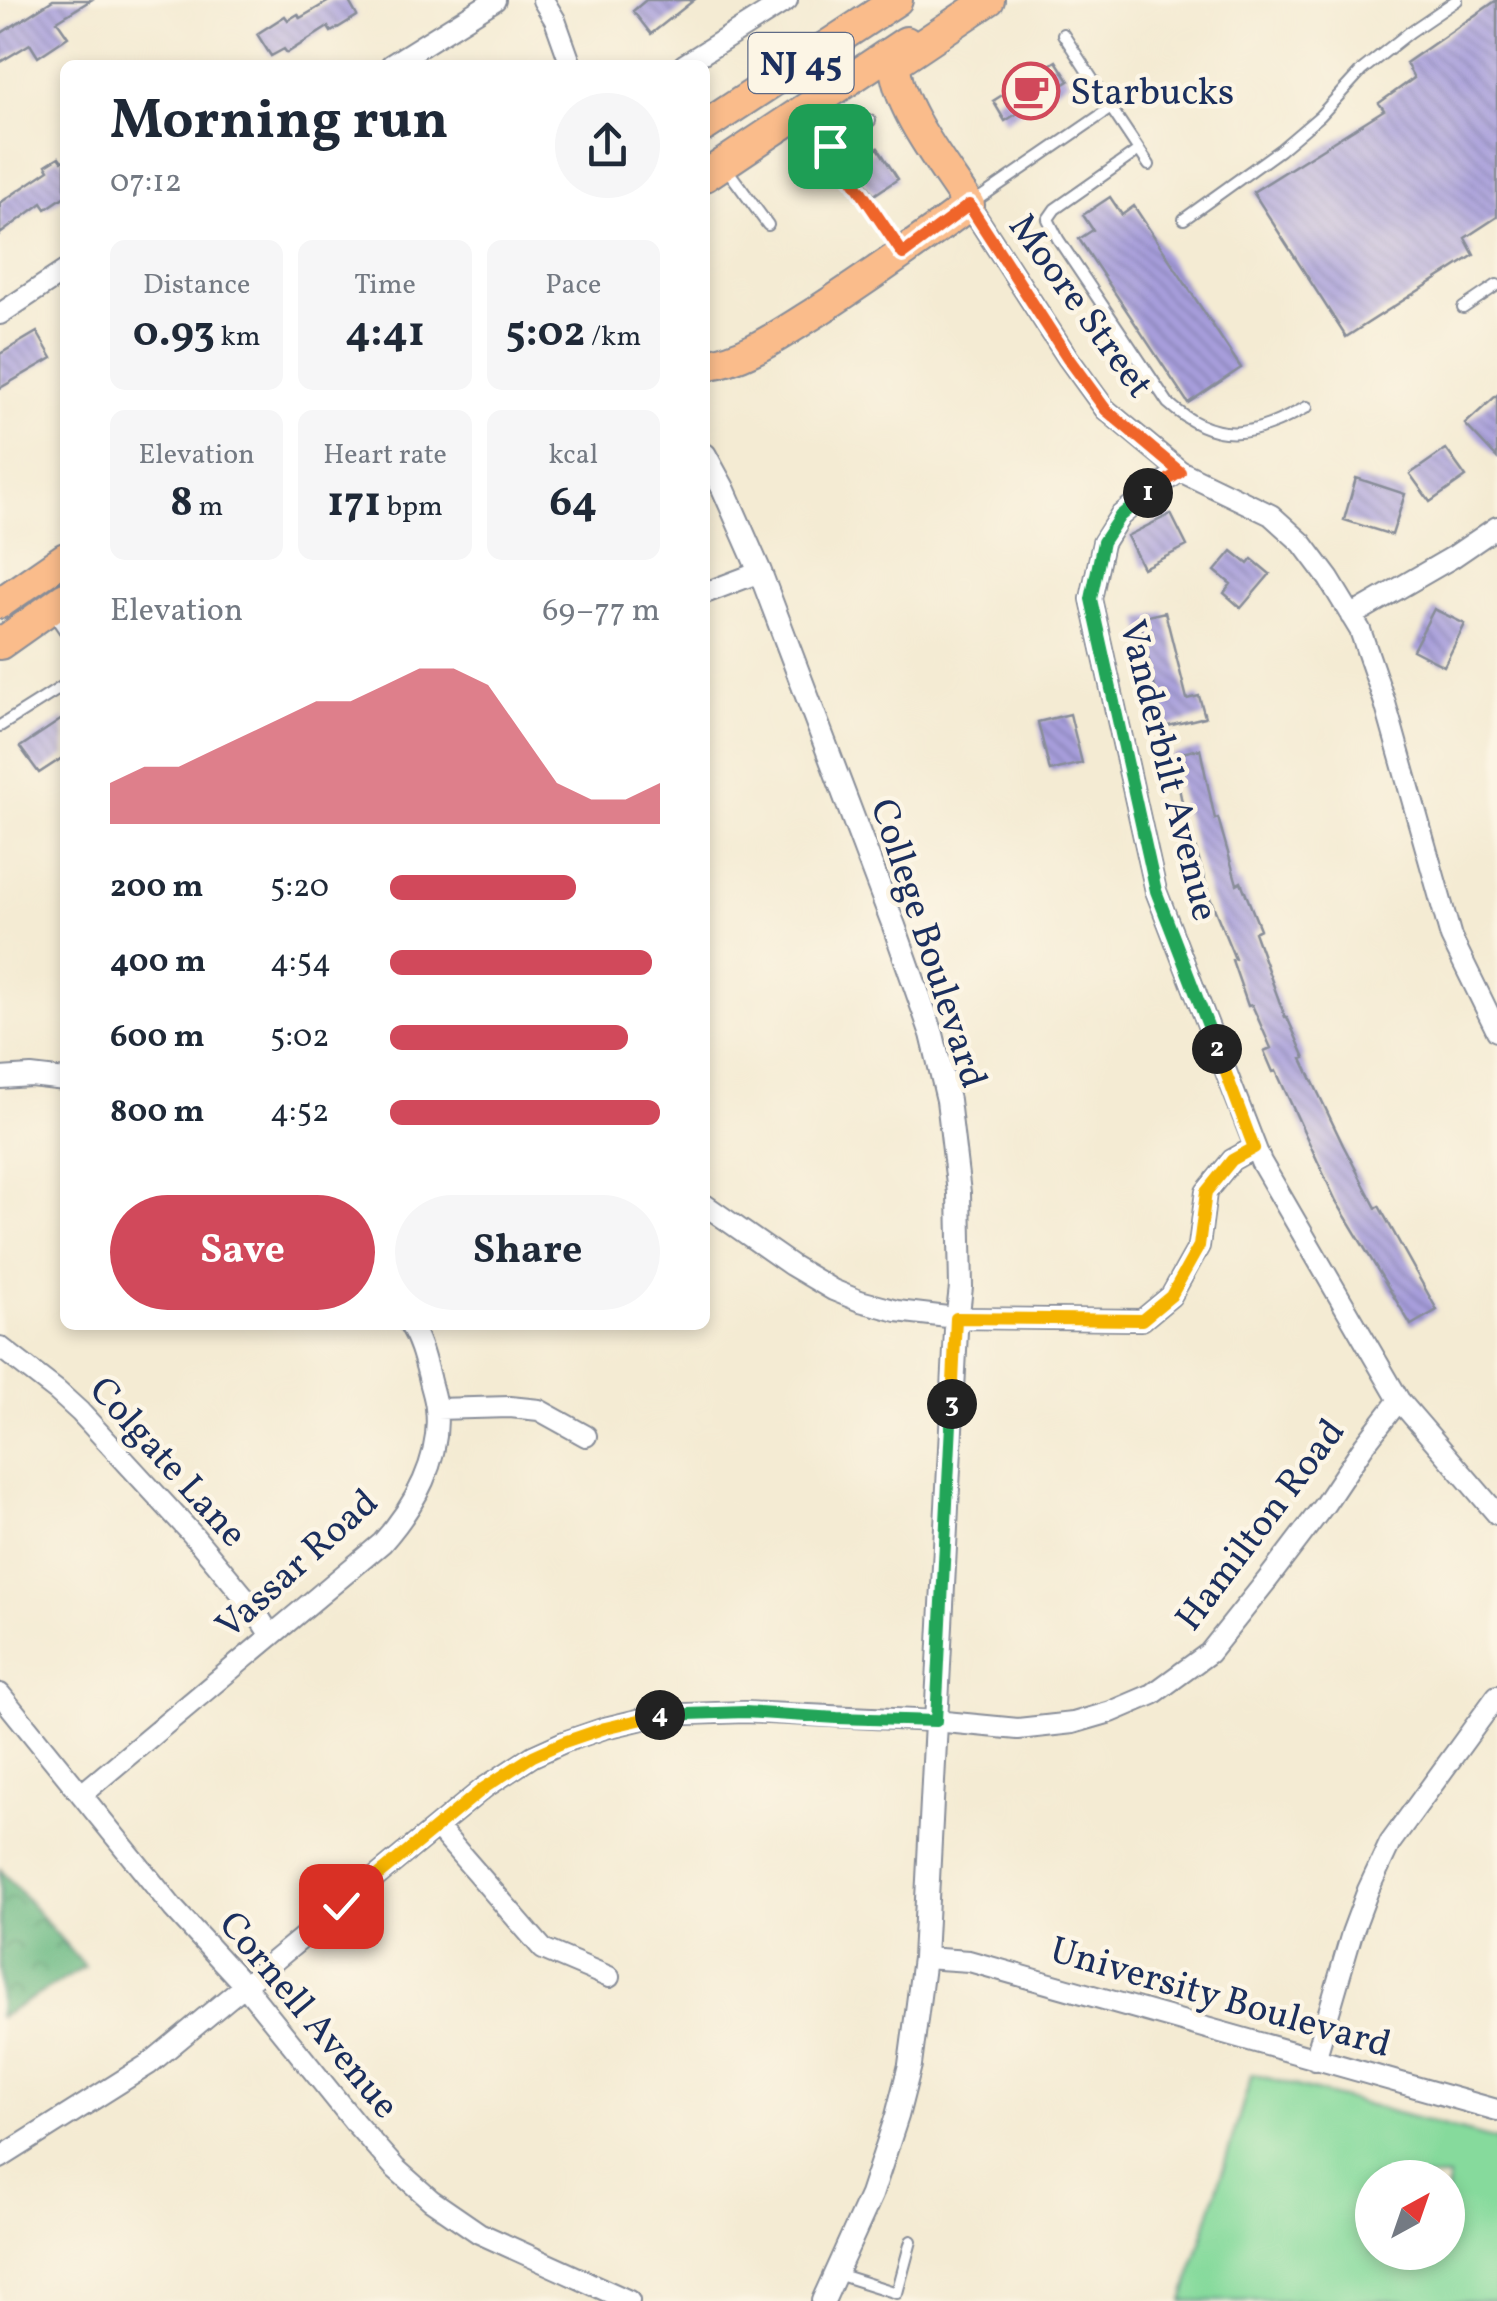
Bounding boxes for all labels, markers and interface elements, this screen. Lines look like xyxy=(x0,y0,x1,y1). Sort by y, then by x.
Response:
road number: NJ 45 xyxy=(748,33,854,93)
cafe icon: Starbucks xyxy=(1001,61,1061,121)
place label: Starbucks xyxy=(1070,68,1234,121)
text: Morning run xyxy=(110,85,449,161)
button: share xyxy=(555,93,660,198)
pin xyxy=(788,104,873,189)
icon: arrive xyxy=(803,119,858,174)
text: 07:12 xyxy=(110,161,182,205)
street label: Moore Street xyxy=(994,204,1164,410)
text: Distance xyxy=(143,266,250,305)
text: Time xyxy=(354,266,416,305)
text: Pace xyxy=(545,266,601,305)
text: 0.93 xyxy=(133,305,215,364)
text: 4:41 xyxy=(345,305,425,364)
text: 5:02 xyxy=(505,305,585,364)
text: km xyxy=(215,318,260,357)
text: /km xyxy=(585,318,641,357)
text: Elevation xyxy=(138,436,255,475)
text: Heart rate xyxy=(323,436,447,475)
text: kcal xyxy=(548,436,598,475)
pin: 1 xyxy=(1123,468,1173,518)
text: 1 xyxy=(1142,473,1154,512)
text: 8 xyxy=(170,475,193,534)
text: 171 xyxy=(327,475,381,534)
text: 64 xyxy=(549,475,597,534)
text: m xyxy=(193,488,223,527)
text: bpm xyxy=(381,488,443,527)
text: Elevation xyxy=(110,590,243,634)
text: 69–77 m xyxy=(542,590,660,634)
street label: Vanderbilt Avenue xyxy=(1104,615,1230,927)
street label: College Boulevard xyxy=(855,793,998,1095)
text: 200 m xyxy=(110,866,204,910)
text: 5:20 xyxy=(270,866,329,910)
text: 400 m xyxy=(110,941,206,985)
text: 4:54 xyxy=(270,941,331,985)
text: 600 m xyxy=(110,1016,205,1060)
text: 5:02 xyxy=(270,1016,329,1060)
pin: 2 xyxy=(1192,1024,1242,1074)
text: 2 xyxy=(1210,1029,1224,1068)
text: 800 m xyxy=(110,1091,205,1135)
text: 4:52 xyxy=(270,1091,329,1135)
button: Save xyxy=(110,1195,375,1310)
button: Share xyxy=(395,1195,660,1310)
street label: Colgate Lane xyxy=(75,1366,257,1560)
pin: 3 xyxy=(927,1379,977,1429)
text: 3 xyxy=(945,1384,959,1423)
street label: Hamilton Road xyxy=(1164,1409,1359,1643)
street label: Vassar Road xyxy=(205,1478,391,1653)
pin: 4 xyxy=(635,1690,685,1740)
text: 4 xyxy=(652,1695,668,1734)
pin xyxy=(299,1864,384,1949)
icon: check xyxy=(314,1879,369,1934)
street label: Cornell Avenue xyxy=(205,1901,410,2131)
street label: University Boulevard xyxy=(1043,1925,1397,2073)
north arrow xyxy=(1355,2160,1465,2270)
map controls xyxy=(1355,2160,1465,2270)

